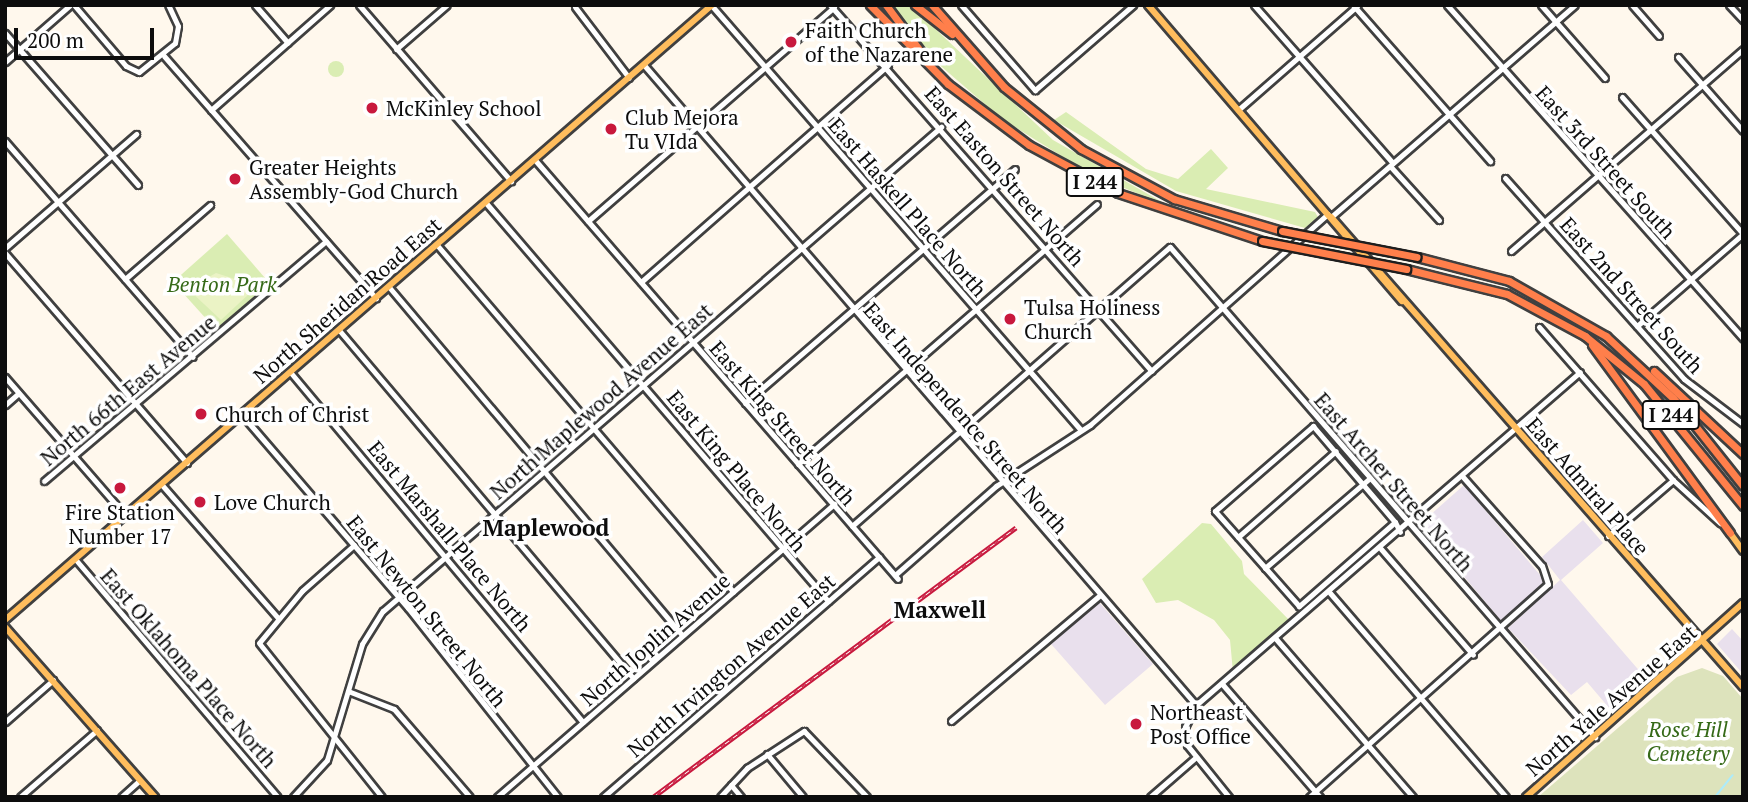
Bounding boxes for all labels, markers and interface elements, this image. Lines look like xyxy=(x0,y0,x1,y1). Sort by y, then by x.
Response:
scale bar xyxy=(18,14,158,58)
place label: Faith Church of the Nazarene xyxy=(805,17,953,67)
text: 200 m xyxy=(27,26,84,54)
marker: Faith Church of the Nazarene xyxy=(783,34,799,50)
street label: East 3rd Street South xyxy=(1531,80,1681,244)
street label: East Easton Street North xyxy=(920,81,1090,271)
place label: McKinley School xyxy=(386,95,541,121)
marker: McKinley School xyxy=(364,100,380,116)
place label: Club Mejora Tu VIda xyxy=(625,104,739,154)
street label: East Haskell Place North xyxy=(824,113,992,301)
marker: Club Mejora Tu VIda xyxy=(603,121,619,137)
place label: Greater Heights Assembly-God Church xyxy=(249,154,458,204)
road number: I 244 xyxy=(1065,166,1125,198)
marker: Greater Heights Assembly-God Church xyxy=(227,171,243,187)
street label: North Sheridan Road East xyxy=(248,212,446,388)
street label: East 2nd Street South xyxy=(1555,212,1709,378)
park label: Benton Park xyxy=(167,271,277,297)
place label: Tulsa Holiness Church xyxy=(1024,294,1160,344)
street label: East Independence Street North xyxy=(859,297,1073,539)
street label: North Maplewood Avenue East xyxy=(485,298,717,504)
street label: North 66th East Avenue xyxy=(35,309,221,471)
marker: Tulsa Holiness Church xyxy=(1002,311,1018,327)
street label: East King Street North xyxy=(705,336,861,510)
street label: East King Place North xyxy=(662,385,812,557)
street label: East Archer Street North xyxy=(1309,387,1479,577)
road number: I 244 xyxy=(1641,400,1701,430)
place label: Church of Christ xyxy=(215,401,369,427)
marker: Church of Christ xyxy=(193,406,209,422)
street label: East Admiral Place xyxy=(1521,412,1655,560)
street label: East Marshall Place North xyxy=(363,436,537,636)
marker: Fire Station Number 17 xyxy=(112,480,128,496)
place label: Love Church xyxy=(214,489,331,515)
marker: Love Church xyxy=(192,494,208,510)
place label: Fire Station Number 17 xyxy=(65,499,175,549)
street label: East Newton Street North xyxy=(342,510,512,712)
district label: Maplewood xyxy=(483,514,609,542)
street label: East Oklahoma Place North xyxy=(96,563,282,773)
street label: North Joplin Avenue xyxy=(575,567,735,711)
street label: North Irvington Avenue East xyxy=(622,568,840,762)
district label: Maxwell xyxy=(894,596,986,624)
street label: North Yale Avenue East xyxy=(1520,619,1702,781)
place label: Northeast Post Office xyxy=(1150,699,1251,749)
marker: Northeast Post Office xyxy=(1128,716,1144,732)
park label: Rose Hill Cemetery xyxy=(1646,716,1730,766)

